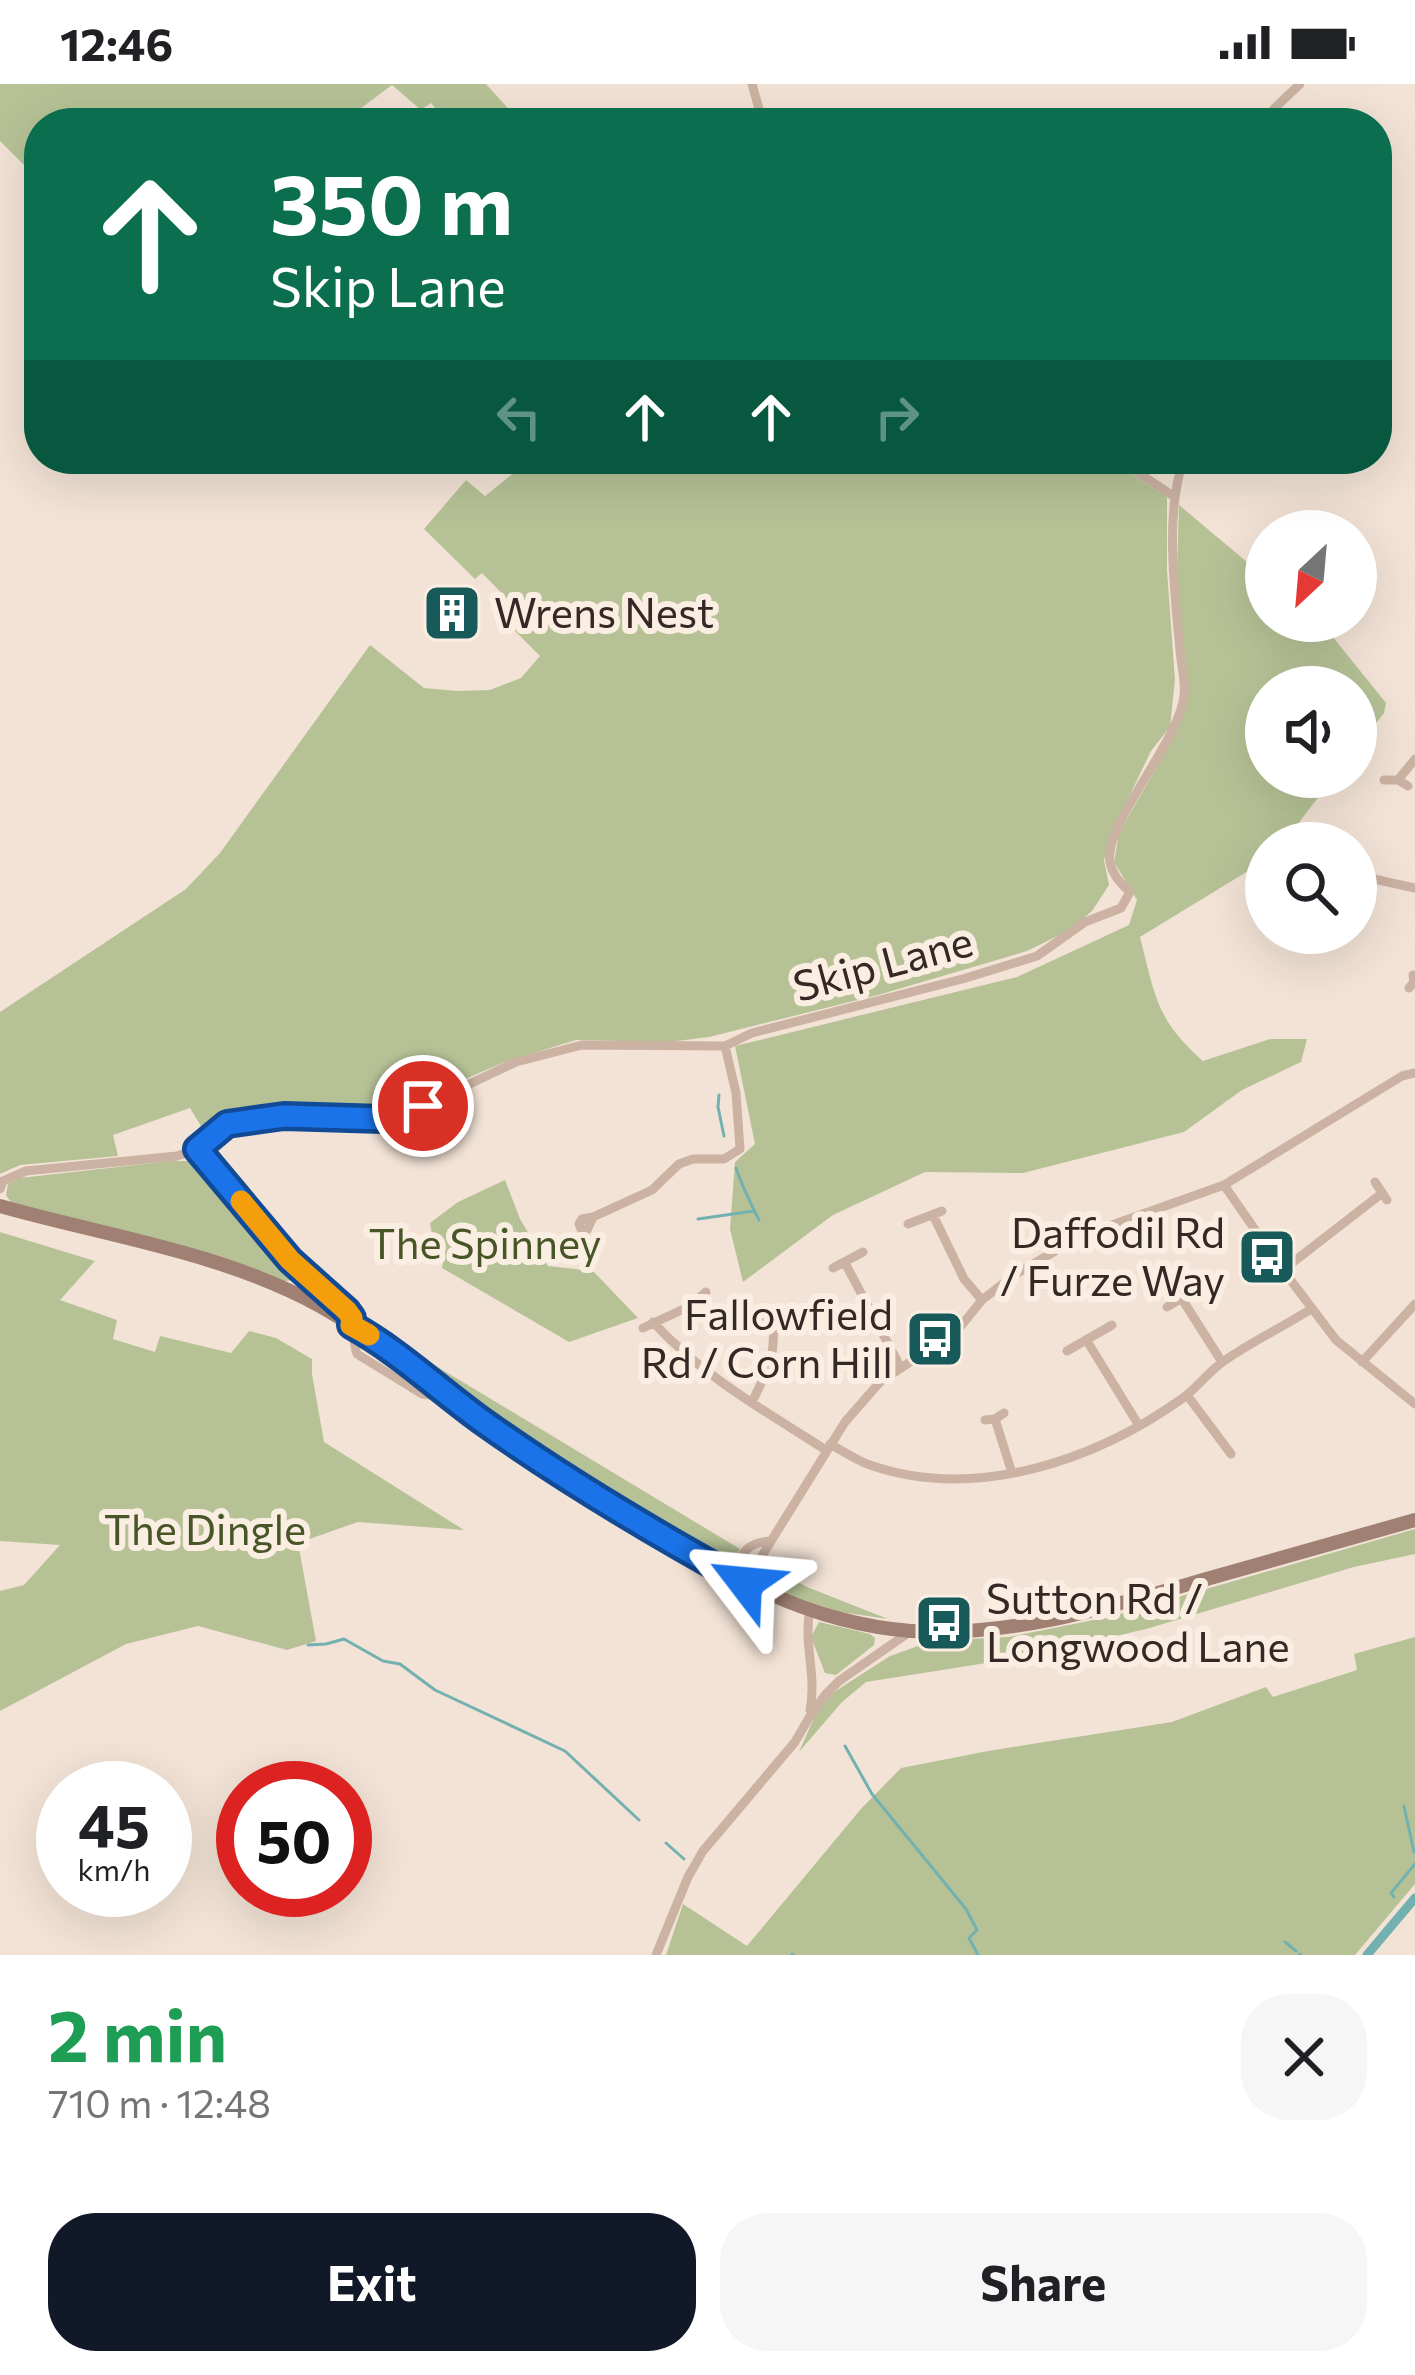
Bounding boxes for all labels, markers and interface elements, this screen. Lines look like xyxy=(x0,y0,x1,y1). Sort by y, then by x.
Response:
text: 12:46 xyxy=(60,15,173,70)
text: 350 m xyxy=(270,150,513,252)
icon: ahead xyxy=(72,156,228,312)
text: Skip Lane xyxy=(270,252,506,318)
icon: left xyxy=(486,384,552,450)
icon: ahead xyxy=(612,384,678,450)
icon: ahead xyxy=(738,384,804,450)
icon: right xyxy=(864,384,930,450)
north arrow xyxy=(1245,510,1377,642)
map controls xyxy=(1245,510,1377,954)
building icon: Wrens Nest xyxy=(421,582,483,644)
place label: Wrens Nest xyxy=(494,585,714,637)
button: sound xyxy=(1245,666,1377,798)
button: search xyxy=(1245,822,1377,954)
street label: Skip Lane xyxy=(787,913,978,1011)
pin xyxy=(372,1055,474,1157)
icon: arrive xyxy=(390,1073,456,1139)
place label: Daffodil Rd / Furze Way xyxy=(1000,1205,1225,1305)
park label: The Spinney xyxy=(369,1216,601,1268)
bus stop icon: Daffodil Rd / Furze Way xyxy=(1236,1226,1298,1288)
place label: Fallowfield Rd / Corn Hill xyxy=(641,1287,893,1387)
bus stop icon: Fallowfield Rd / Corn Hill xyxy=(904,1308,966,1370)
park label: The Dingle xyxy=(104,1502,306,1554)
position arrow xyxy=(682,1520,808,1646)
place label: Sutton Rd / Longwood Lane xyxy=(986,1571,1290,1671)
bus stop icon: Sutton Rd / Longwood Lane xyxy=(913,1592,975,1654)
speed limit sign: 50 xyxy=(216,1761,372,1917)
text: 45 xyxy=(78,1787,150,1860)
text: km/h xyxy=(78,1850,150,1887)
text: 2 min xyxy=(48,1989,227,2077)
button: close xyxy=(1241,1994,1367,2120)
text: 710 m · 12:48 xyxy=(48,2078,271,2126)
button: Exit xyxy=(48,2213,696,2351)
button: Share xyxy=(720,2213,1367,2351)

